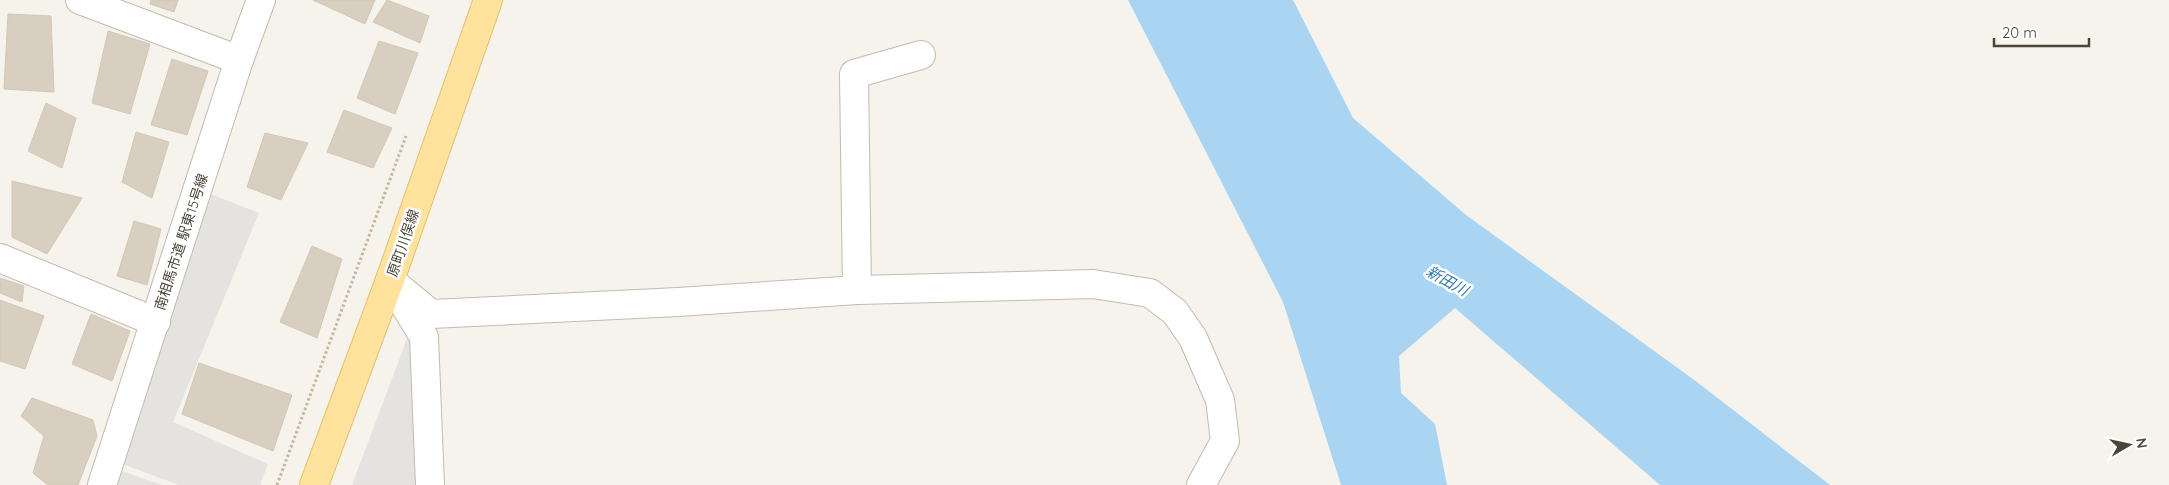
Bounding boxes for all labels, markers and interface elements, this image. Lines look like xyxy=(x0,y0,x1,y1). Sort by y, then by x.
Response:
scale bar xyxy=(1994,15,2089,47)
text: 20 m xyxy=(2002,23,2037,42)
street label: 南相馬市道 駅東15号線 xyxy=(150,171,212,313)
street label: 原町川俣線 xyxy=(383,207,423,279)
water label: 新田川 xyxy=(1423,261,1473,301)
north arrow xyxy=(2104,420,2154,470)
text: N xyxy=(2132,436,2152,449)

